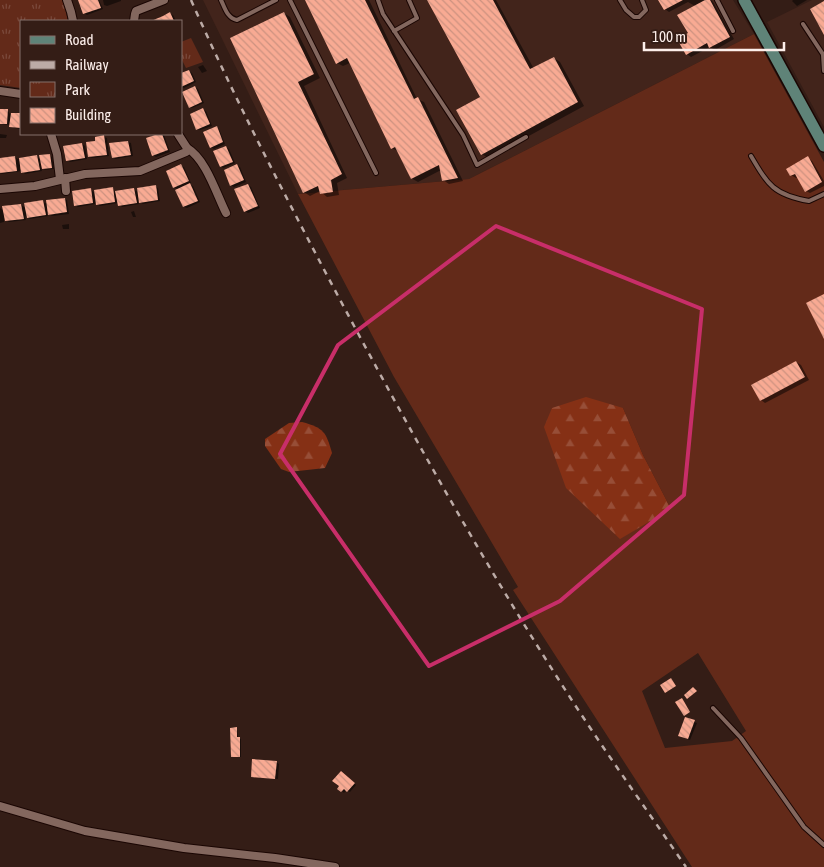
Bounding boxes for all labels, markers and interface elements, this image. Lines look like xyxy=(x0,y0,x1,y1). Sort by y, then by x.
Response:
legend xyxy=(20,20,182,135)
scale bar xyxy=(644,20,784,52)
text: 100 m xyxy=(652,28,686,45)
text: Road xyxy=(65,31,94,48)
text: Railway xyxy=(65,56,109,73)
text: Park xyxy=(65,81,90,98)
text: Building xyxy=(65,106,111,123)

